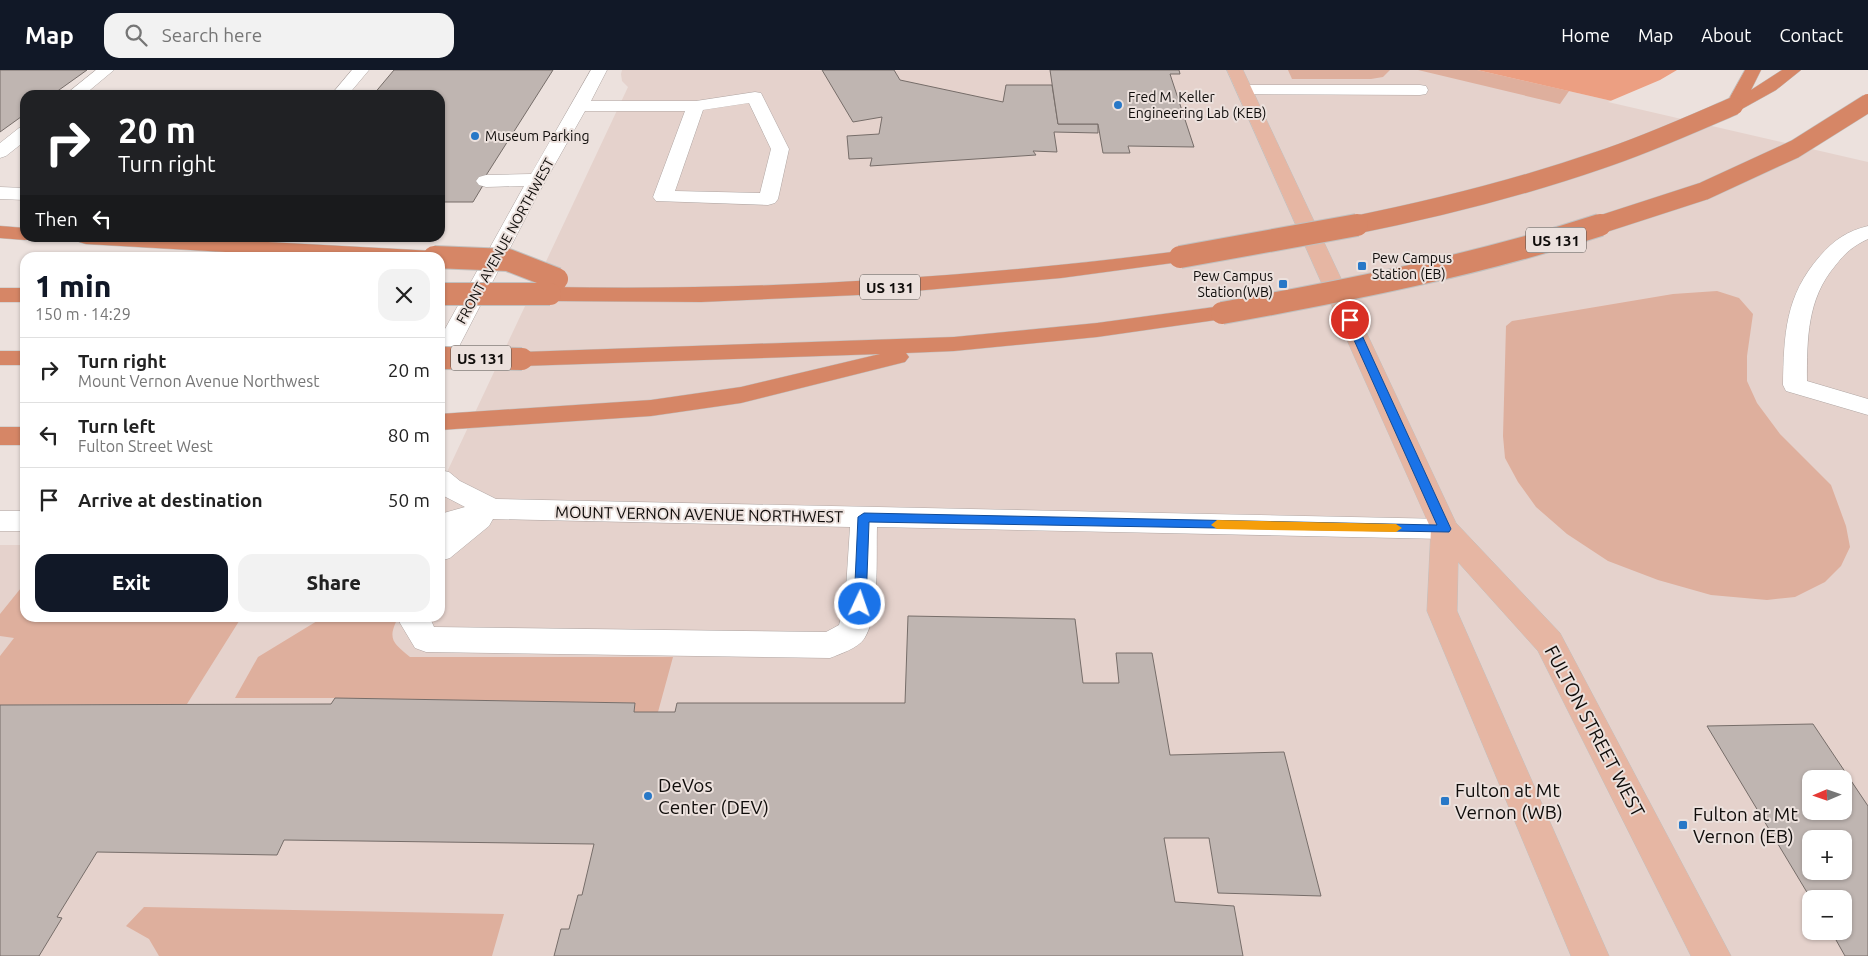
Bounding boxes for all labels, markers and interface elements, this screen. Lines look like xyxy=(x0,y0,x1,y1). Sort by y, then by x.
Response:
search box xyxy=(104,13,454,58)
icon: search xyxy=(122,21,150,49)
text: Map xyxy=(25,22,74,49)
text: Search here xyxy=(162,24,262,46)
text: Home xyxy=(1561,25,1610,45)
text: Map xyxy=(1638,25,1673,45)
text: About xyxy=(1701,25,1751,45)
text: Contact xyxy=(1779,25,1843,45)
place label: Fred M. Keller Engineering Lab (KEB) xyxy=(1128,89,1266,121)
marker: Fred M. Keller Engineering Lab (KEB) xyxy=(1112,99,1124,111)
icon: right xyxy=(35,110,100,175)
text: 20 m xyxy=(118,110,196,150)
place label: Museum Parking xyxy=(485,128,590,144)
marker: Museum Parking xyxy=(469,130,481,142)
text: Turn right xyxy=(118,151,216,176)
street label: FRONT AVENUE NORTHWEST xyxy=(453,155,557,327)
icon: left xyxy=(88,205,116,233)
text: Then xyxy=(35,208,78,230)
road number: US 131 xyxy=(1526,228,1586,252)
place label: Pew Campus Station (EB) xyxy=(1372,250,1452,282)
marker: Pew Campus Station (EB) xyxy=(1356,260,1368,272)
place label: Pew Campus Station(WB) xyxy=(1193,268,1273,300)
text: 1 min xyxy=(35,269,111,303)
button: close xyxy=(378,269,430,321)
road number: US 131 xyxy=(860,274,920,300)
marker: Pew Campus Station(WB) xyxy=(1277,278,1289,290)
pin xyxy=(1329,299,1371,341)
text: 150 m · 14:29 xyxy=(35,305,131,323)
icon: arrive xyxy=(1336,306,1364,334)
road number: US 131 xyxy=(451,346,511,370)
text: Turn right xyxy=(78,350,166,372)
icon: right xyxy=(35,356,63,384)
text: 20 m xyxy=(388,359,430,381)
text: Mount Vernon Avenue Northwest xyxy=(78,372,320,390)
text: Turn left xyxy=(78,415,156,437)
icon: left xyxy=(35,421,63,449)
text: 80 m xyxy=(388,424,430,446)
text: Fulton Street West xyxy=(78,437,213,455)
icon: arrive xyxy=(35,486,63,514)
text: Arrive at destination xyxy=(78,489,263,511)
text: 50 m xyxy=(388,489,430,511)
street label: MOUNT VERNON AVENUE NORTHWEST xyxy=(555,502,843,526)
button: Exit xyxy=(35,554,228,612)
button: Share xyxy=(238,554,430,612)
position arrow xyxy=(833,577,885,629)
street label: FULTON STREET WEST xyxy=(1540,642,1650,821)
north arrow xyxy=(1802,770,1852,820)
map controls xyxy=(1802,770,1852,940)
place label: DeVos Center (DEV) xyxy=(658,774,769,818)
place label: Fulton at Mt Vernon (WB) xyxy=(1455,779,1563,823)
marker: DeVos Center (DEV) xyxy=(642,790,654,802)
marker: Fulton at Mt Vernon (WB) xyxy=(1439,795,1451,807)
place label: Fulton at Mt Vernon (EB) xyxy=(1693,803,1798,847)
marker: Fulton at Mt Vernon (EB) xyxy=(1677,819,1689,831)
button: + xyxy=(1802,830,1852,880)
button: − xyxy=(1802,890,1852,940)

